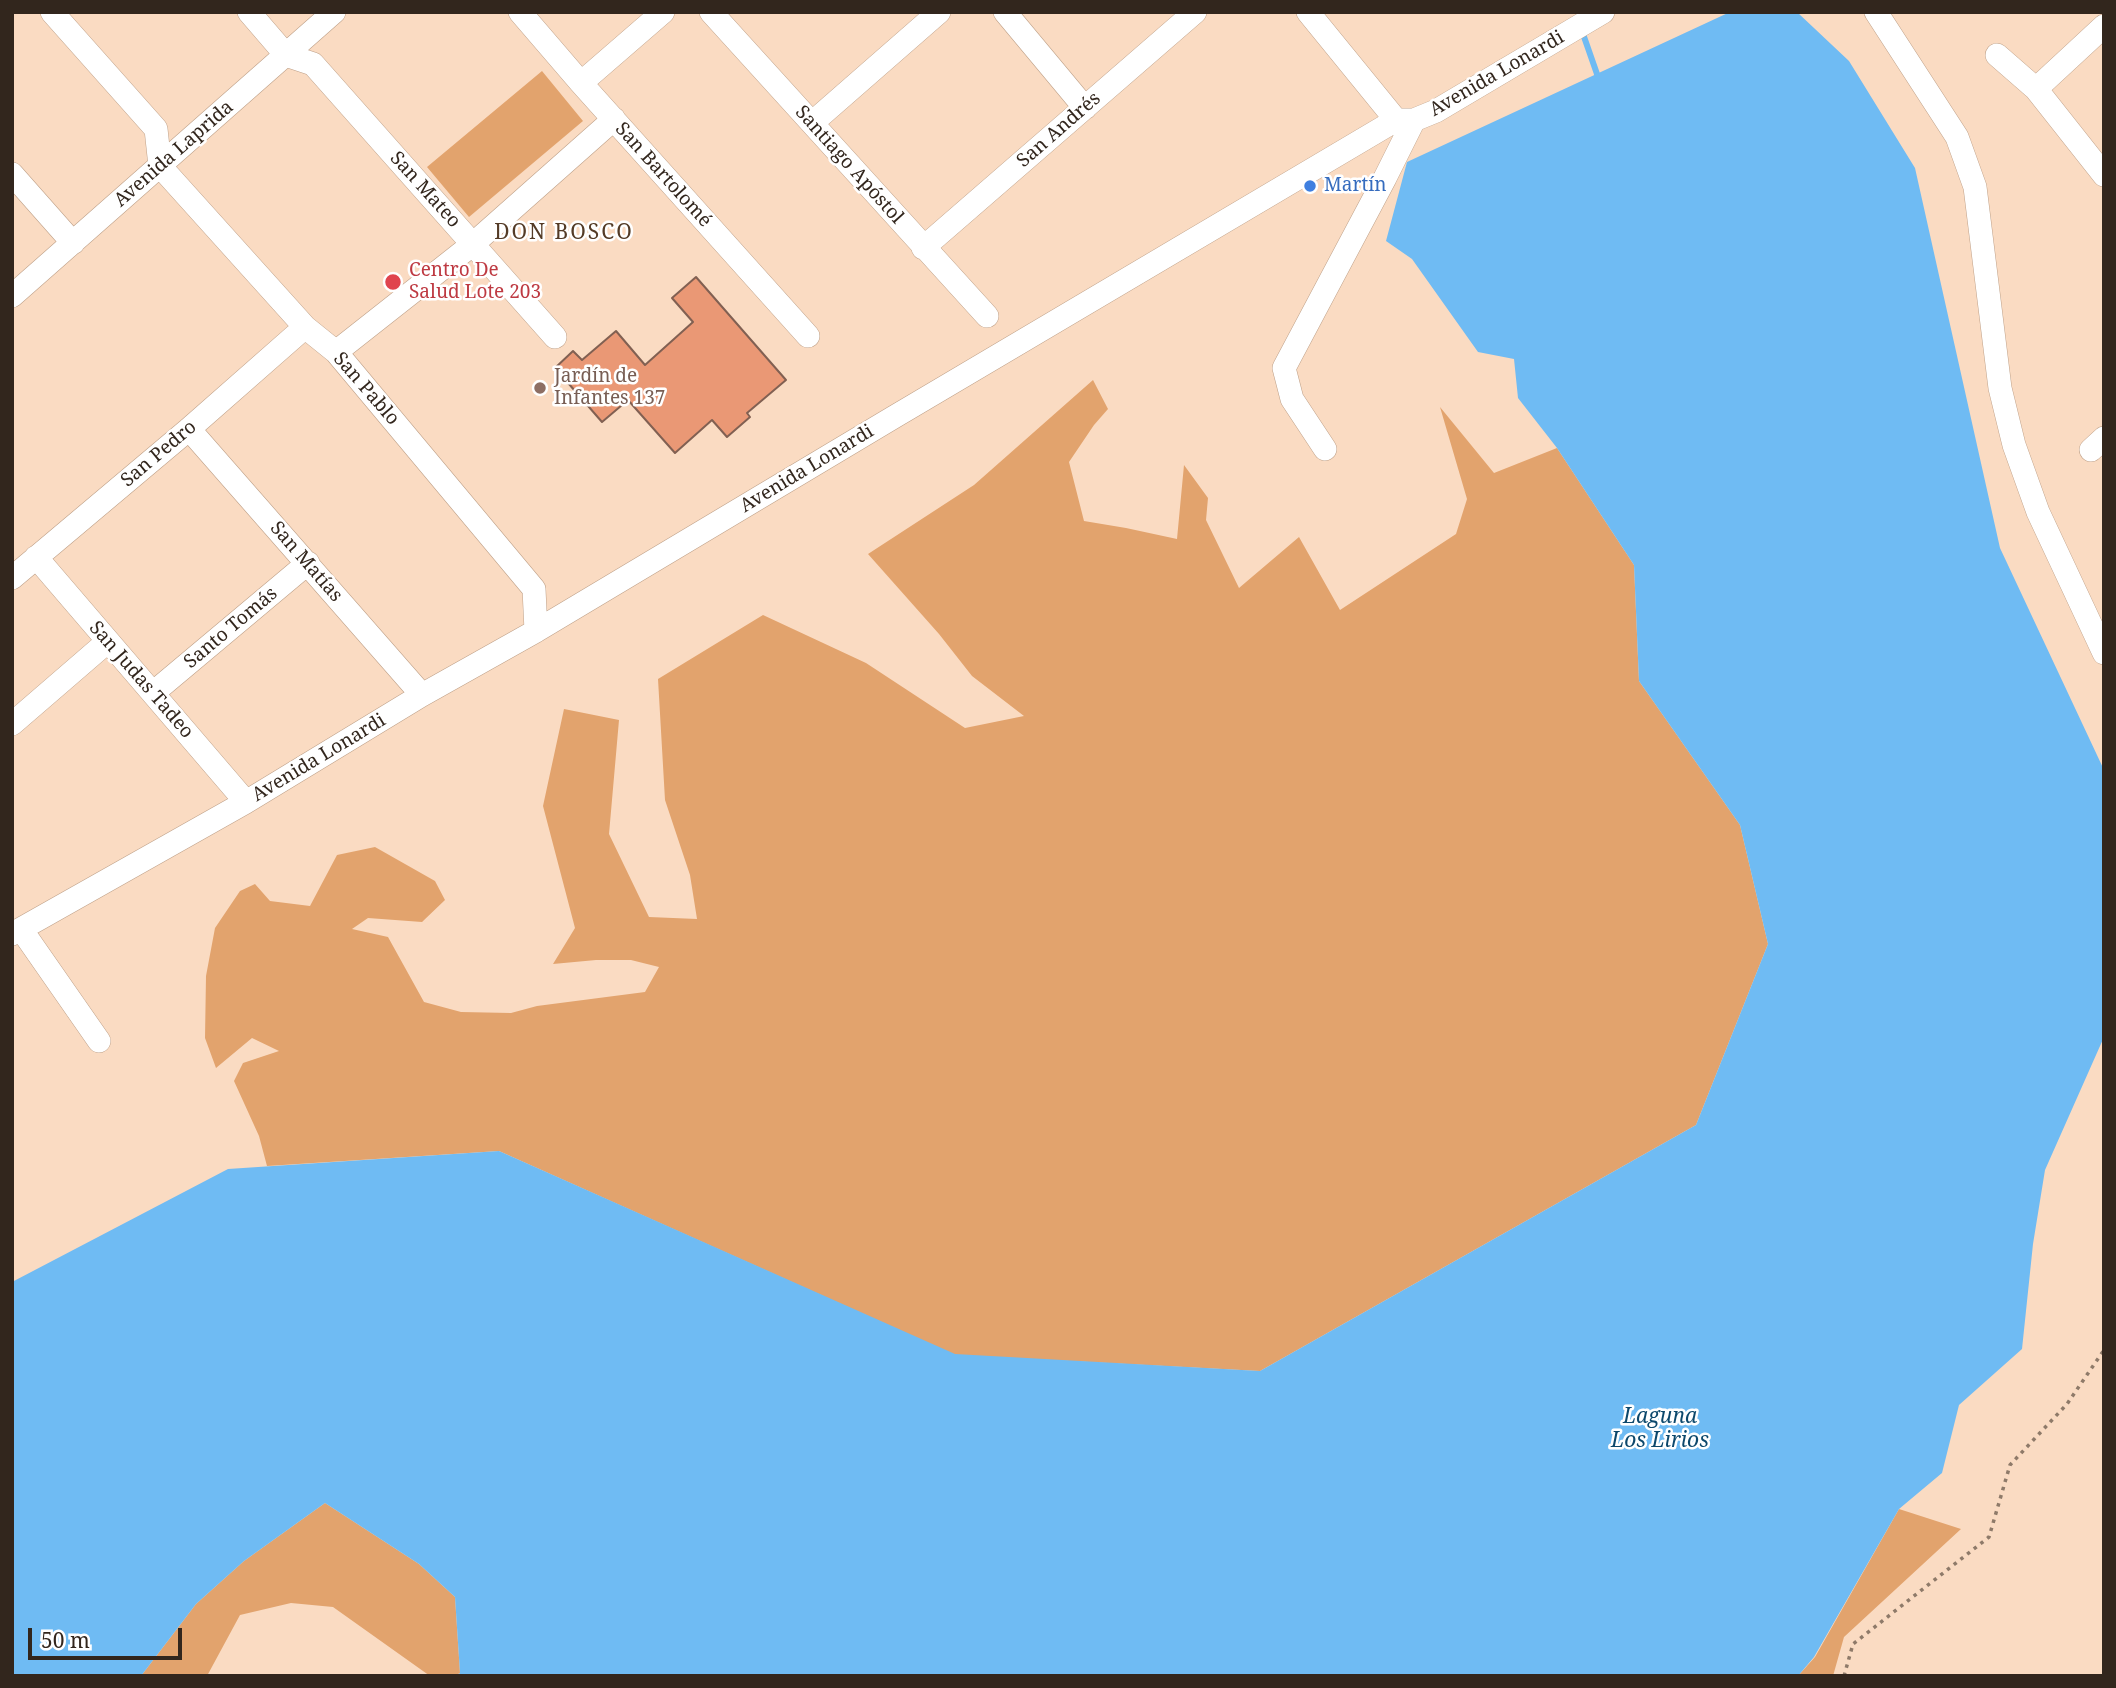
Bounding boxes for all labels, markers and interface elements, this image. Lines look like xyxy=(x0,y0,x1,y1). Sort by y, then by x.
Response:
street label: Avenida Lonardi xyxy=(1426,26,1568,122)
street label: San Andrés xyxy=(1013,88,1105,172)
street label: Avenida Laprida xyxy=(110,96,238,212)
street label: Santiago Apóstol xyxy=(790,101,908,229)
street label: San Bartolomé xyxy=(610,118,716,232)
street label: San Mateo xyxy=(385,147,465,233)
place label: Martín xyxy=(1324,175,1386,197)
marker: Martín xyxy=(1302,178,1318,194)
district label: DON BOSCO xyxy=(495,220,633,246)
place label: Centro De Salud Lote 203 xyxy=(409,260,541,304)
marker: Centro De Salud Lote 203 xyxy=(383,272,403,292)
street label: San Pablo xyxy=(328,348,404,430)
place label: Jardín de Infantes 137 xyxy=(554,366,665,410)
marker: Jardín de Infantes 137 xyxy=(532,380,548,396)
street label: San Pedro xyxy=(117,416,201,492)
street label: Avenida Lonardi xyxy=(736,420,878,518)
street label: San Matías xyxy=(265,517,347,607)
street label: Santo Tomás xyxy=(180,582,282,674)
street label: San Judas Tadeo xyxy=(84,617,198,743)
street label: Avenida Lonardi xyxy=(248,709,390,807)
water label: Laguna Los Lirios xyxy=(1611,1404,1709,1454)
scale bar xyxy=(32,1614,186,1658)
text: 50 m xyxy=(41,1626,90,1654)

